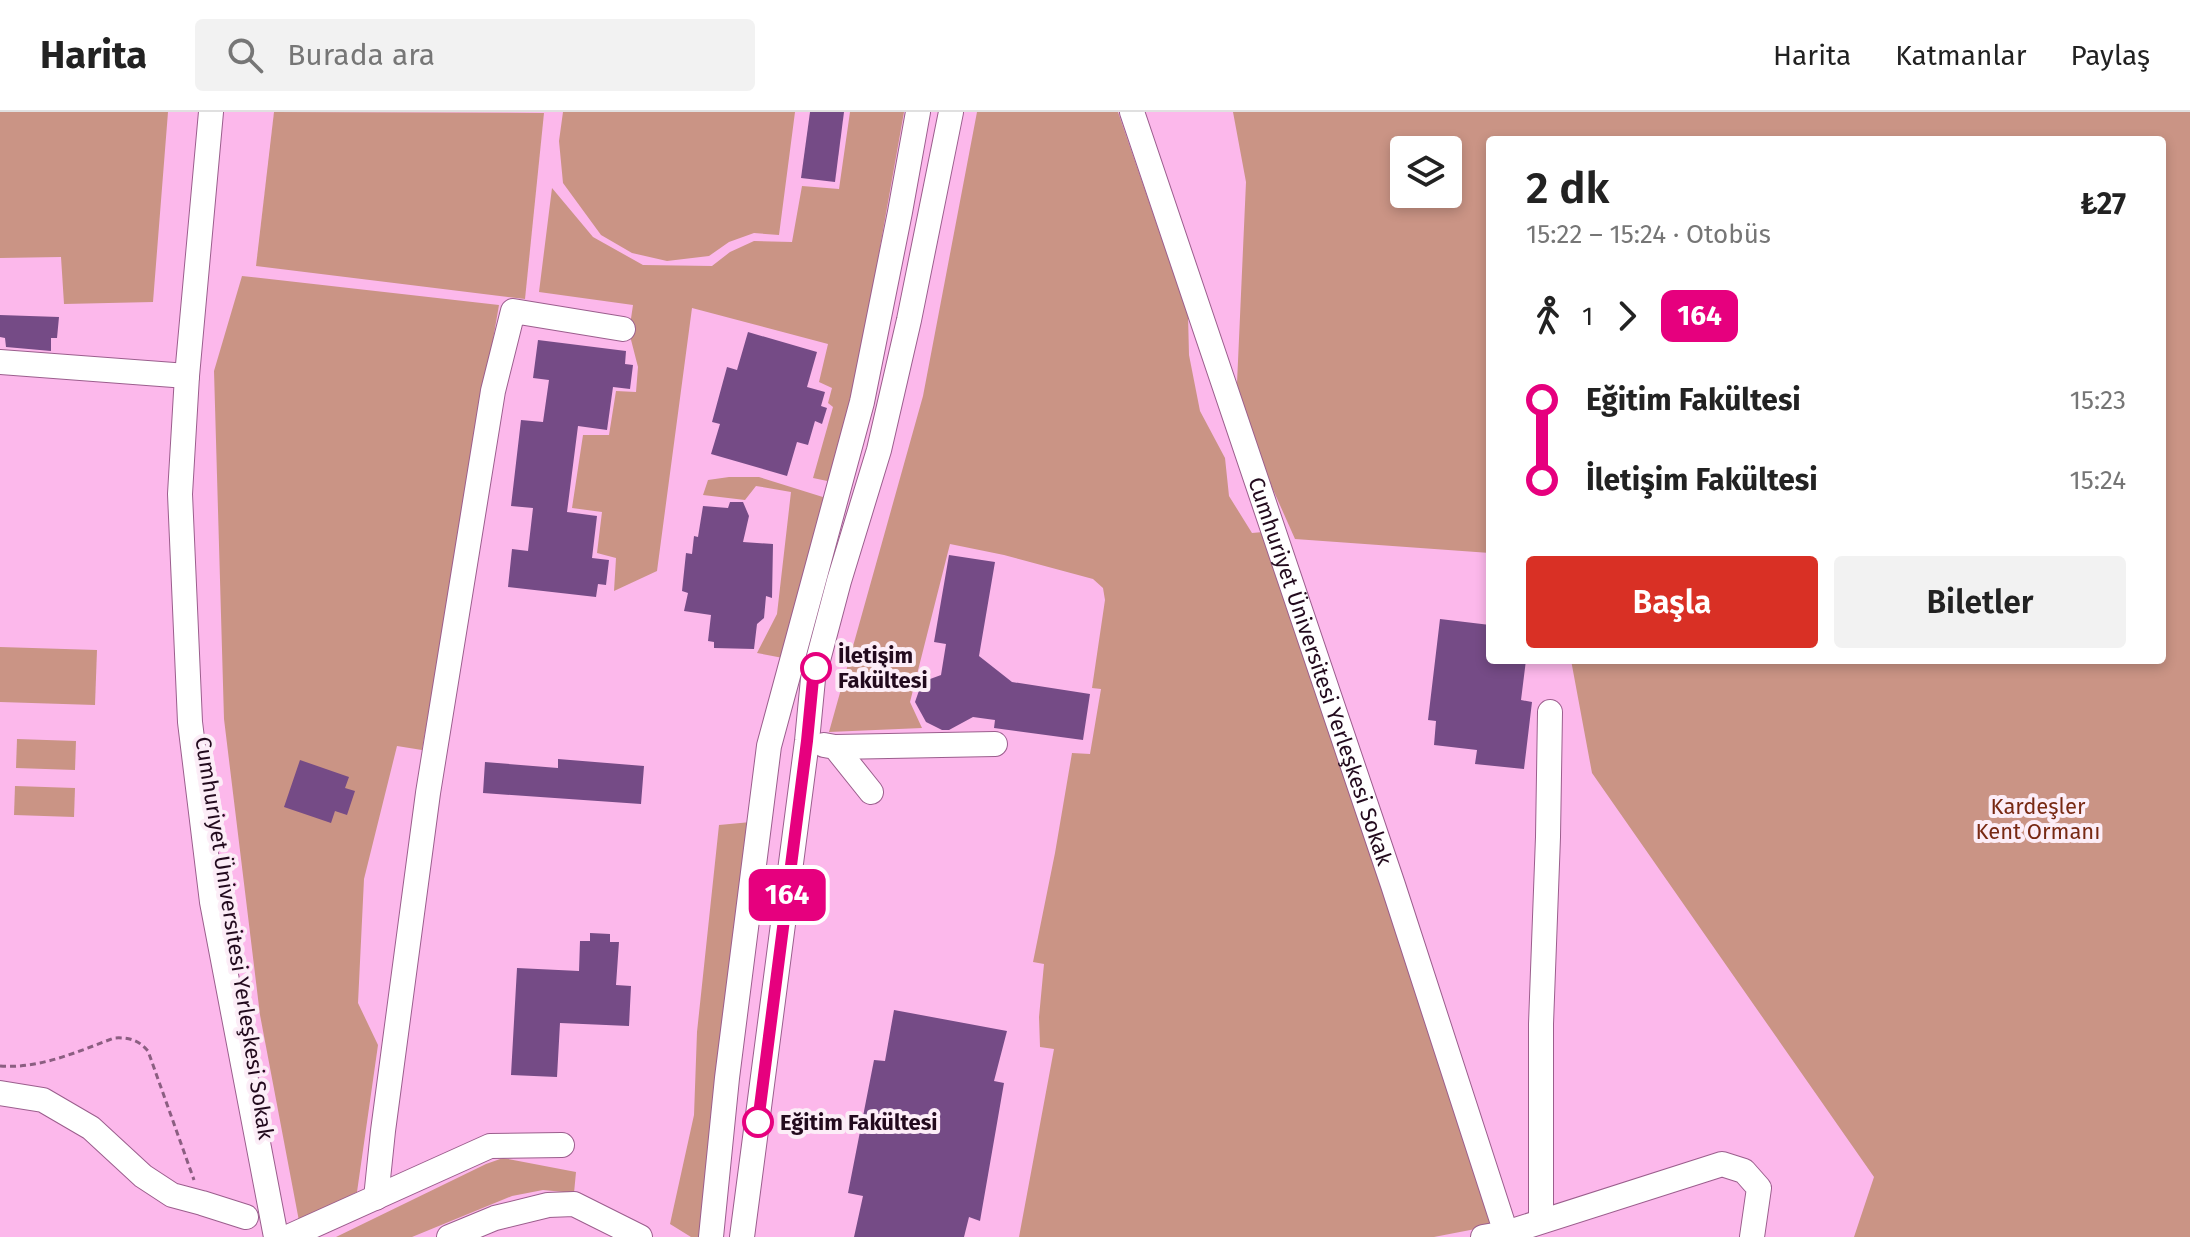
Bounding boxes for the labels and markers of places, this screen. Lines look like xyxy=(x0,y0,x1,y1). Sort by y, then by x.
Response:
place label: İletişim Fakültesi xyxy=(838,642,928,694)
marker: İletişim Fakültesi xyxy=(801,653,831,683)
marker: Eğitim Fakültesi xyxy=(743,1107,773,1137)
place label: Eğitim Fakültesi xyxy=(780,1109,938,1136)

